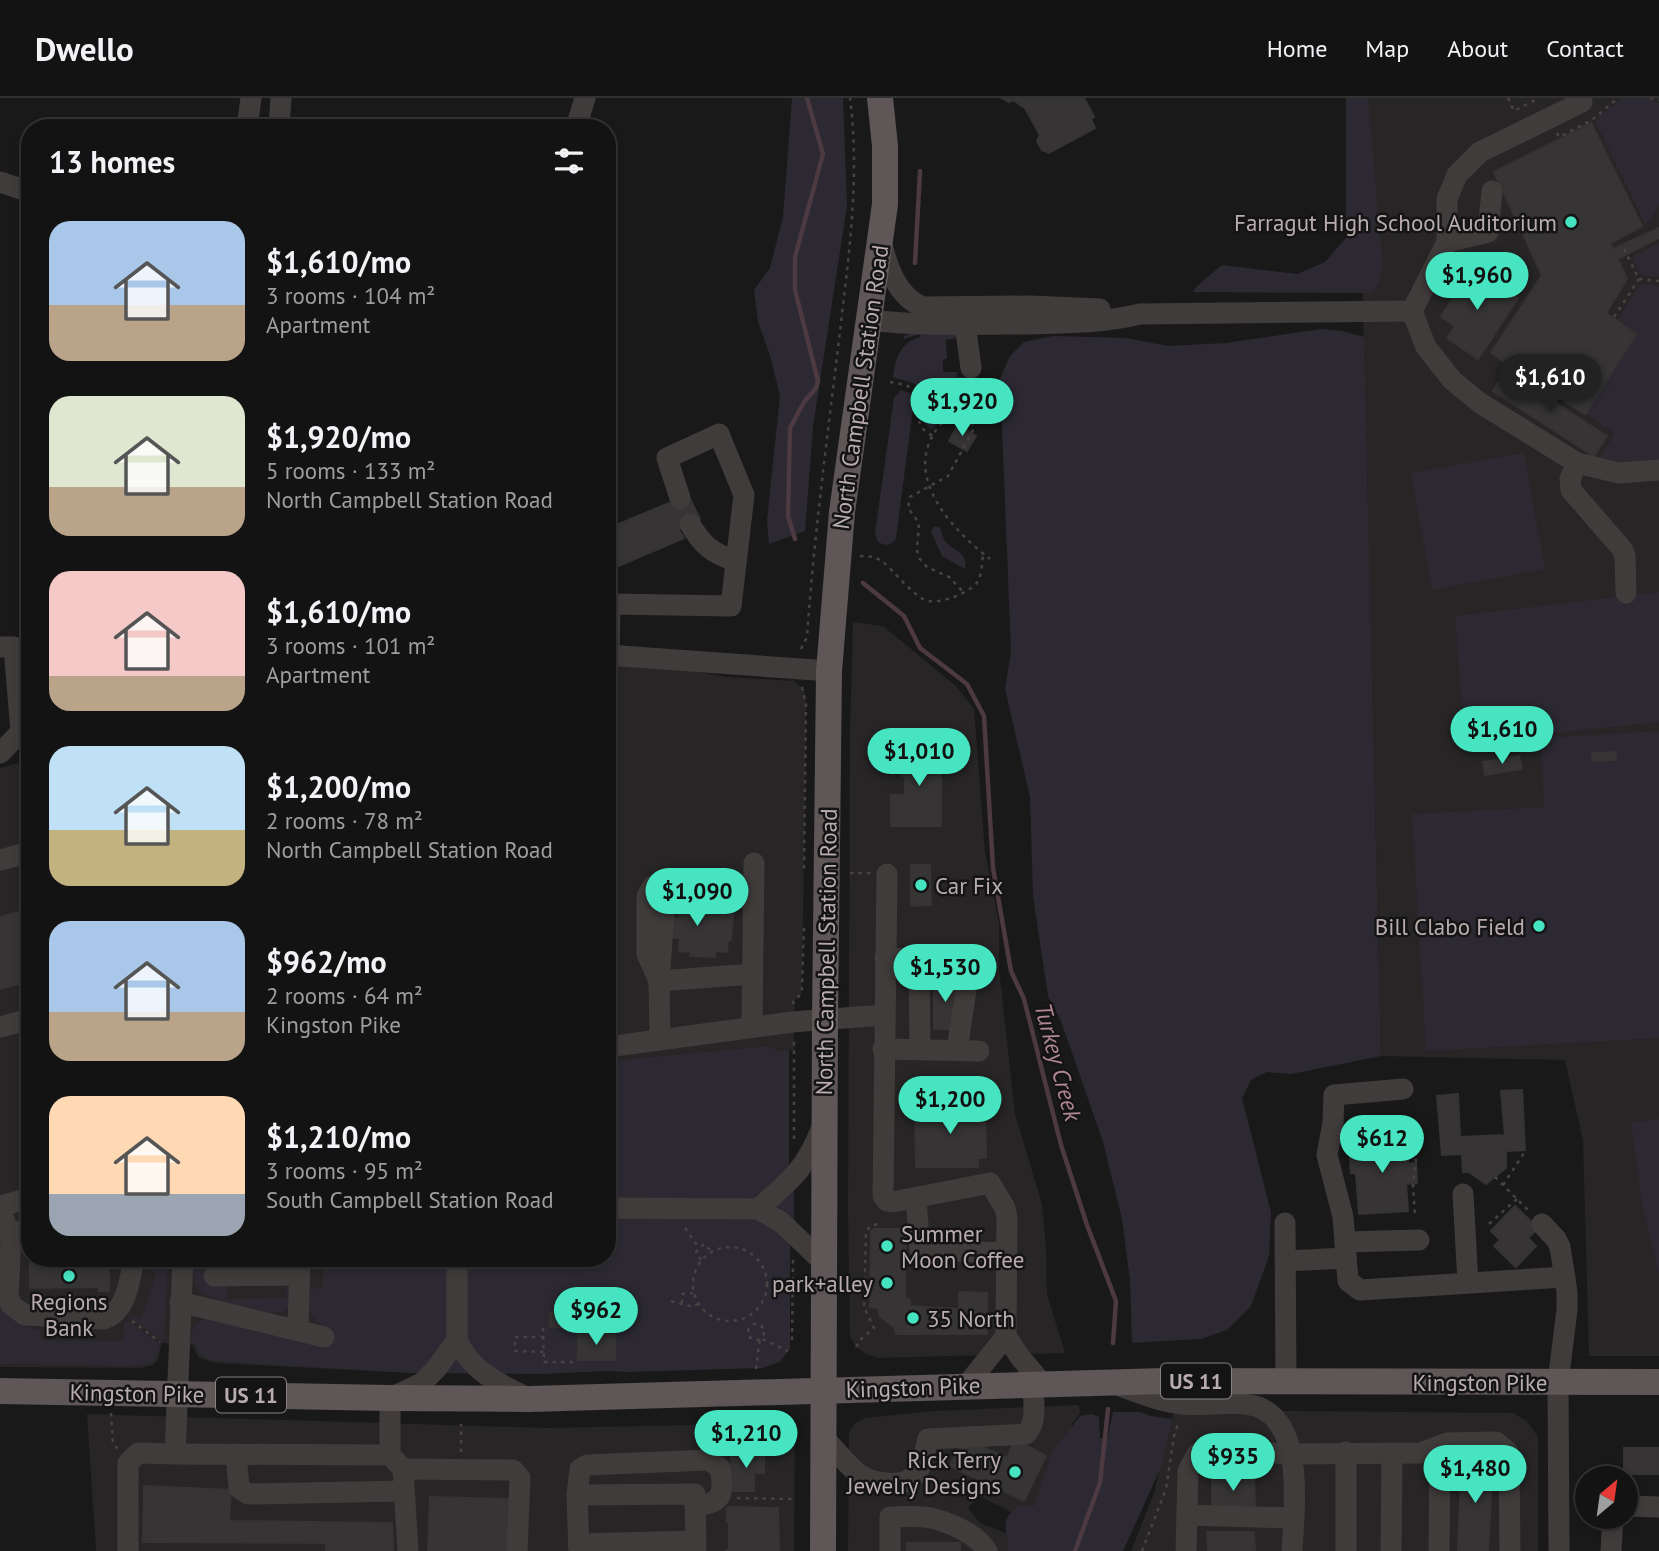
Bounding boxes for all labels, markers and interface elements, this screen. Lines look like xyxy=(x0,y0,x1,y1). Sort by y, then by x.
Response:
text: Dwello xyxy=(35,27,134,70)
text: Home xyxy=(1267,33,1327,64)
text: Map xyxy=(1365,33,1409,64)
text: About xyxy=(1447,33,1508,64)
text: Contact xyxy=(1546,33,1624,64)
text: 13 homes xyxy=(49,142,175,181)
icon: filters xyxy=(550,142,588,180)
place label: Farragut High School Auditorium xyxy=(1234,208,1557,237)
marker: Farragut High School Auditorium xyxy=(1563,214,1579,230)
text: $1,610/mo xyxy=(266,242,411,281)
street label: North Campbell Station Road xyxy=(826,243,894,531)
icon: home xyxy=(105,249,189,333)
pin: $1,960 xyxy=(1420,252,1534,312)
text: $1,960 xyxy=(1441,260,1513,289)
text: 3 rooms · 104 m² xyxy=(266,281,435,310)
text: Apartment xyxy=(266,310,370,339)
pin: $1,610 xyxy=(1493,354,1607,414)
text: $1,610 xyxy=(1514,362,1586,391)
pin: $1,920 xyxy=(905,378,1019,438)
text: $1,920 xyxy=(926,386,998,415)
text: $1,920/mo xyxy=(266,417,411,456)
icon: home xyxy=(105,424,189,508)
text: 5 rooms · 133 m² xyxy=(266,456,435,485)
text: North Campbell Station Road xyxy=(266,485,553,514)
text: $1,610/mo xyxy=(266,592,411,631)
icon: home xyxy=(105,599,189,683)
text: 3 rooms · 101 m² xyxy=(266,631,435,660)
text: Apartment xyxy=(266,660,370,689)
pin: $1,610 xyxy=(1445,706,1559,766)
text: $1,610 xyxy=(1466,714,1538,743)
pin: $1,010 xyxy=(862,728,976,788)
text: $1,010 xyxy=(883,736,955,765)
text: $1,200/mo xyxy=(266,767,411,806)
icon: home xyxy=(105,774,189,858)
text: 2 rooms · 78 m² xyxy=(266,806,423,835)
street label: North Campbell Station Road xyxy=(809,808,843,1096)
text: North Campbell Station Road xyxy=(266,835,553,864)
pin: $1,090 xyxy=(640,868,754,928)
place label: Car Fix xyxy=(935,871,1003,900)
text: $1,090 xyxy=(661,876,733,905)
marker: Car Fix xyxy=(913,877,929,893)
place label: Bill Clabo Field xyxy=(1375,912,1525,941)
marker: Bill Clabo Field xyxy=(1531,918,1547,934)
text: $962/mo xyxy=(266,942,387,981)
pin: $1,530 xyxy=(888,944,1002,1004)
icon: home xyxy=(105,949,189,1033)
text: $1,530 xyxy=(909,952,981,981)
text: 2 rooms · 64 m² xyxy=(266,981,423,1010)
water label: Turkey Creek xyxy=(1027,1000,1089,1126)
text: Kingston Pike xyxy=(266,1010,401,1039)
pin: $1,200 xyxy=(893,1076,1007,1136)
text: $1,200 xyxy=(914,1084,986,1113)
pin: $612 xyxy=(1341,1116,1423,1175)
text: $1,210/mo xyxy=(266,1117,411,1156)
text: $612 xyxy=(1356,1123,1408,1152)
icon: home xyxy=(105,1124,189,1208)
text: 3 rooms · 95 m² xyxy=(266,1156,423,1185)
text: South Campbell Station Road xyxy=(266,1185,554,1214)
place label: Summer Moon Coffee xyxy=(901,1219,1025,1274)
marker: Summer Moon Coffee xyxy=(879,1238,895,1254)
marker: Regions Bank xyxy=(61,1268,77,1284)
place label: park+alley xyxy=(772,1269,873,1298)
marker: park+alley xyxy=(879,1275,895,1291)
place label: Regions Bank xyxy=(30,1287,108,1342)
pin: $962 xyxy=(555,1288,637,1347)
text: $962 xyxy=(570,1295,622,1324)
place label: 35 North xyxy=(927,1304,1015,1333)
marker: 35 North xyxy=(905,1310,921,1326)
road number: US 11 xyxy=(1161,1364,1231,1398)
street label: Kingston Pike xyxy=(1413,1368,1547,1397)
street label: Kingston Pike xyxy=(845,1370,981,1404)
street label: Kingston Pike xyxy=(69,1377,205,1409)
road number: US 11 xyxy=(216,1378,286,1412)
pin: $1,210 xyxy=(689,1410,803,1470)
text: $1,210 xyxy=(710,1418,782,1447)
pin: $935 xyxy=(1192,1434,1274,1493)
text: $935 xyxy=(1207,1441,1259,1470)
place label: Rick Terry Jewelry Designs xyxy=(846,1445,1001,1500)
pin: $1,480 xyxy=(1418,1446,1532,1505)
text: $1,480 xyxy=(1439,1453,1511,1482)
marker: Rick Terry Jewelry Designs xyxy=(1007,1464,1023,1480)
north arrow xyxy=(1575,1466,1638,1530)
map controls xyxy=(1575,1466,1638,1529)

